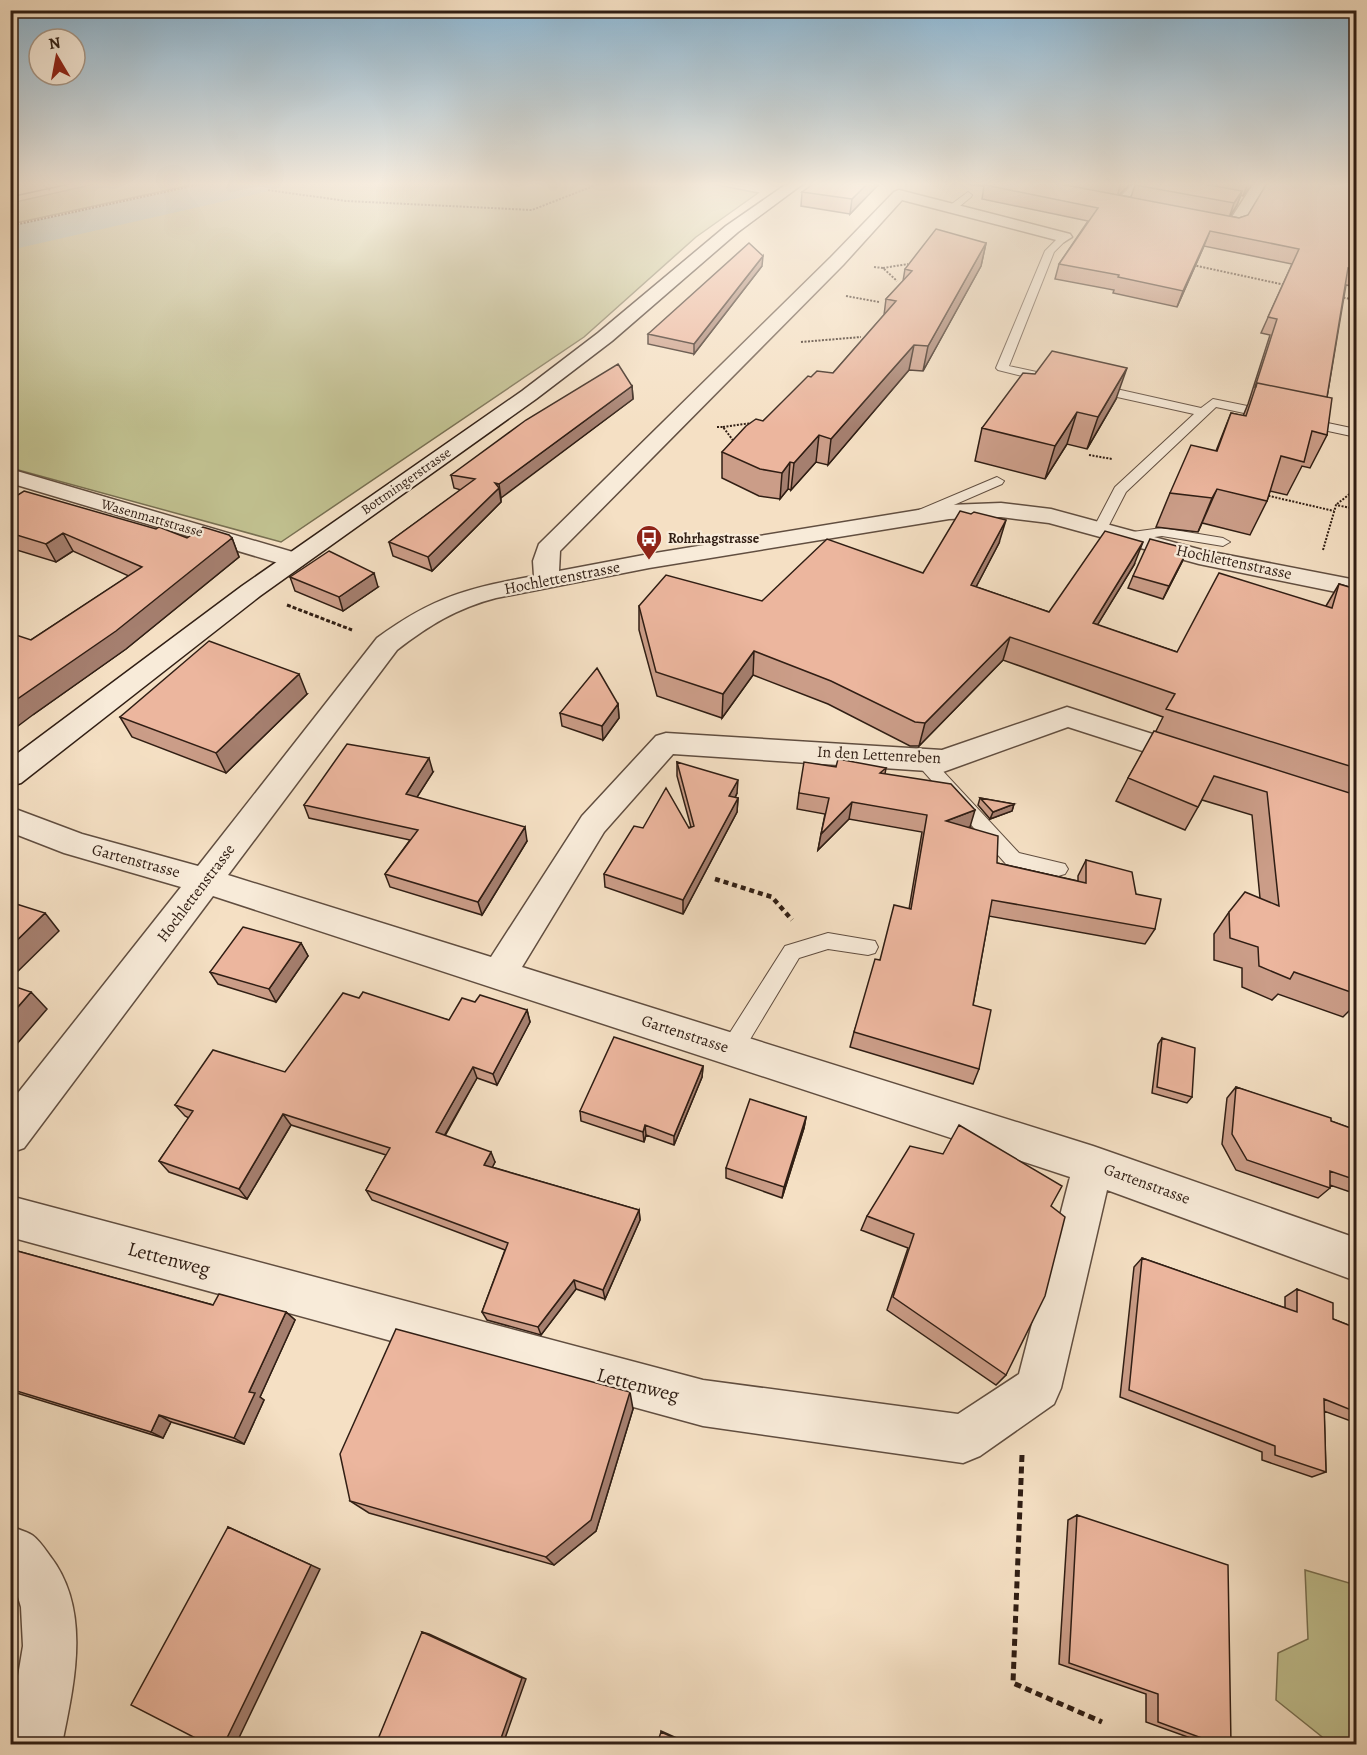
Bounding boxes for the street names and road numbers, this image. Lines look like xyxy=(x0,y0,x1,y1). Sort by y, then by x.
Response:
street label: Bottmingerstrasse xyxy=(357,443,455,519)
street label: Wasenmattstrasse xyxy=(98,494,205,542)
street label: Hochlettenstrasse xyxy=(1174,539,1294,585)
street label: Hochlettenstrasse xyxy=(502,556,622,600)
street label: In den Lettenreben xyxy=(816,741,942,769)
street label: Gartenstrasse xyxy=(89,839,183,883)
street label: Hochlettenstrasse xyxy=(152,839,240,947)
street label: Gartenstrasse xyxy=(639,1010,731,1058)
street label: Gartenstrasse xyxy=(1101,1158,1193,1210)
street label: Lettenweg xyxy=(125,1235,213,1283)
street label: Lettenweg xyxy=(594,1361,682,1409)

